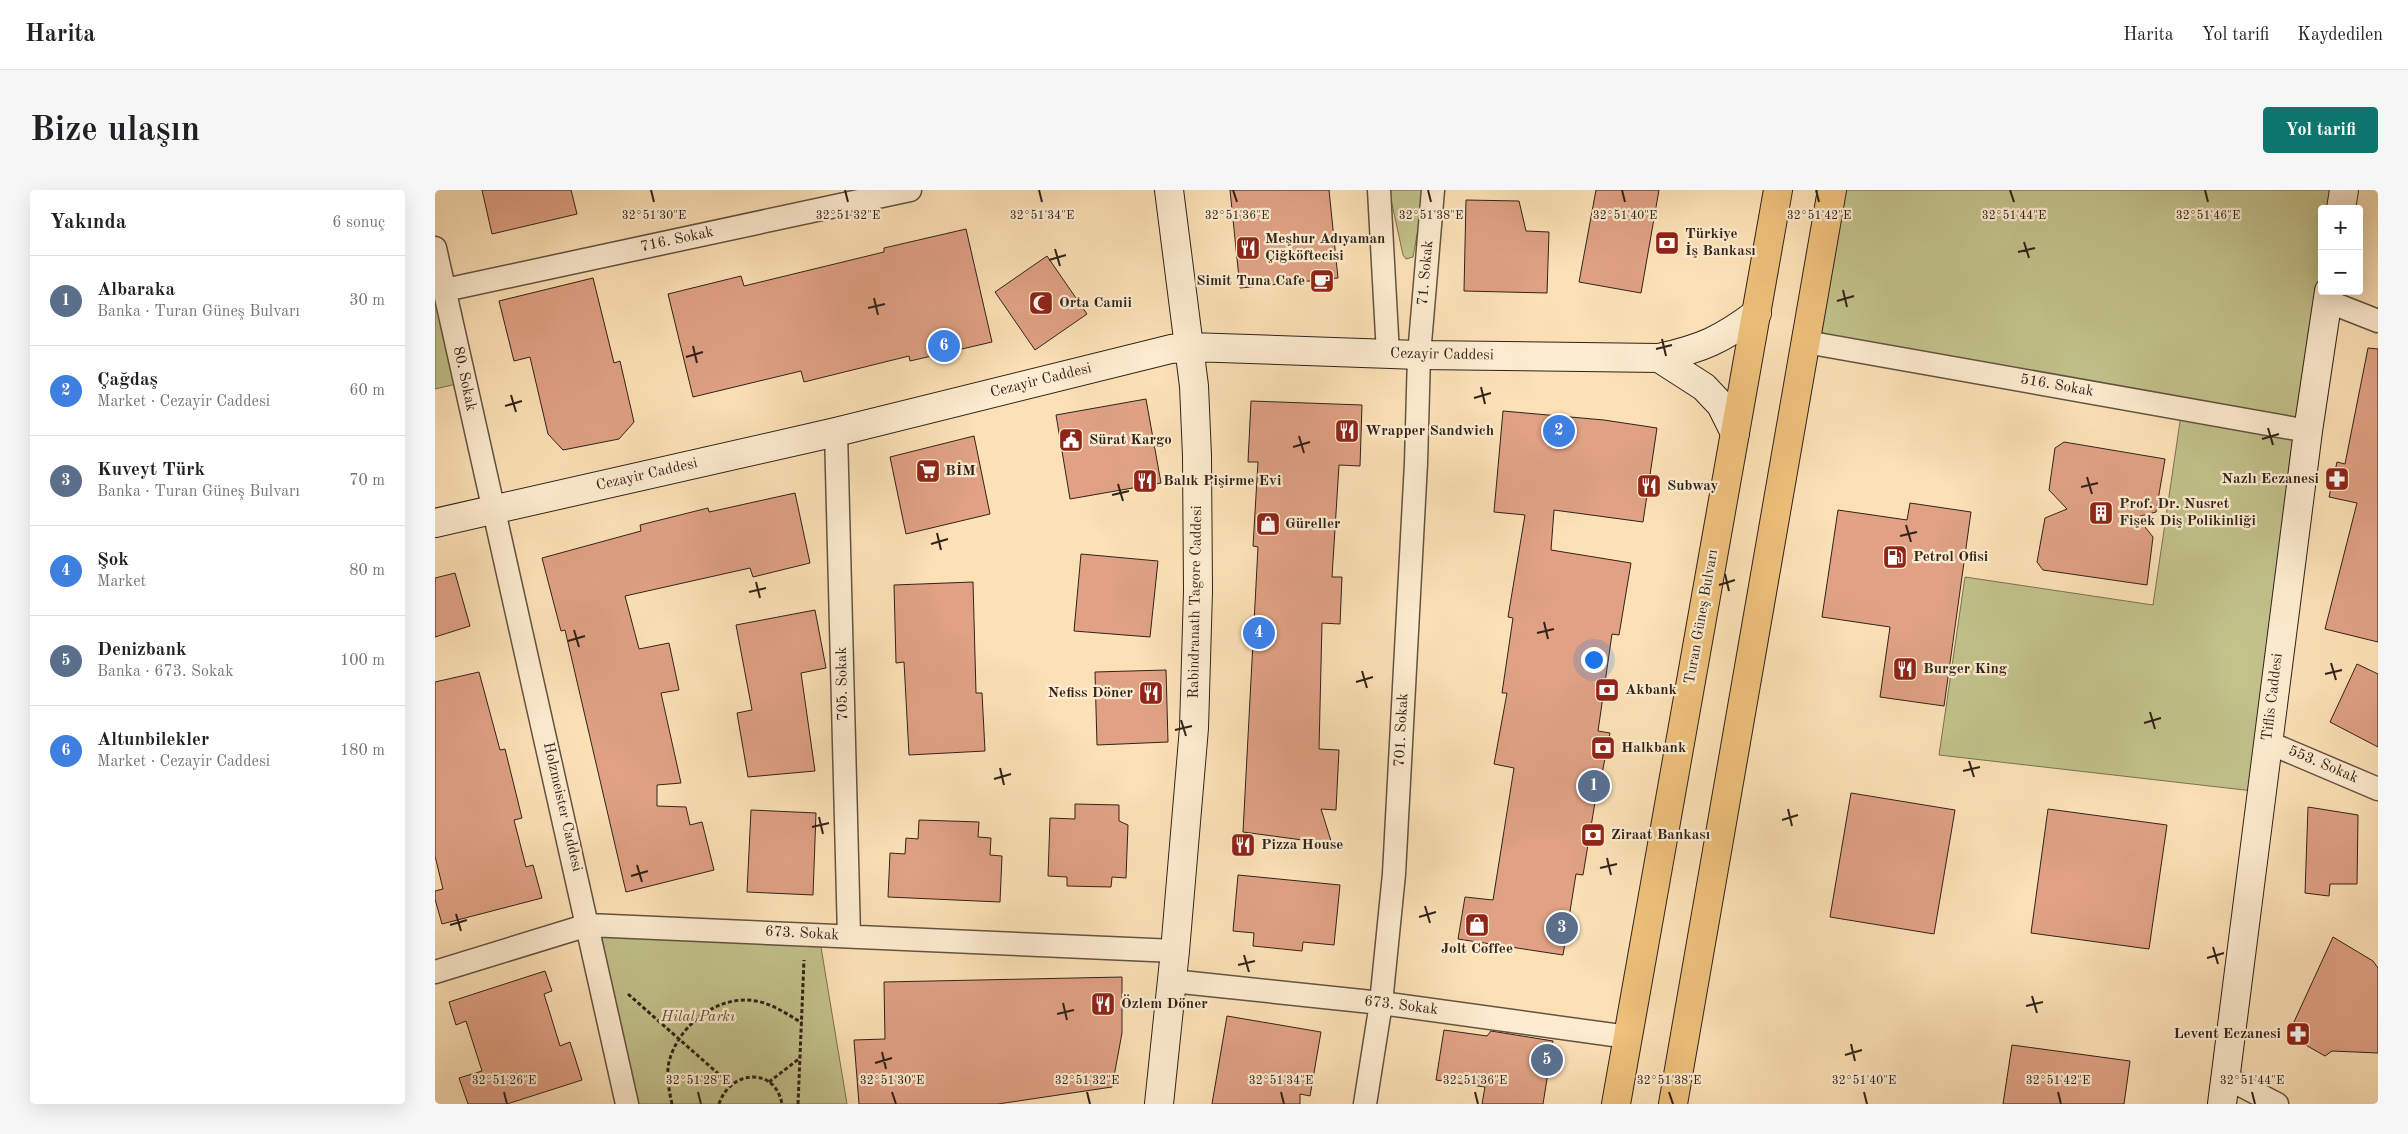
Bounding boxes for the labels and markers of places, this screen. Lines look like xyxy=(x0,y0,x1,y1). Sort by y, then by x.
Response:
place label: Türkiye İş Bankası xyxy=(1685,227,1756,259)
bank icon: Türkiye İş Bankası xyxy=(1654,230,1680,256)
place label: Meşhur Adıyaman Çiğköftecisi xyxy=(1265,232,1385,264)
restaurant icon: Meşhur Adıyaman Çiğköftecisi xyxy=(1235,235,1261,261)
cafe icon: Simit Tuna Cafe xyxy=(1309,268,1335,294)
place label: Simit Tuna Cafe xyxy=(1196,274,1305,289)
mosque icon: Orta Camii xyxy=(1028,290,1054,316)
place label: Orta Camii xyxy=(1059,296,1132,311)
pin: 6 xyxy=(928,327,960,365)
pin: 2 xyxy=(1543,412,1575,450)
restaurant icon: Wrapper Sandwich xyxy=(1334,418,1360,444)
place label: Wrapper Sandwich xyxy=(1365,424,1494,439)
public building icon: Sürat Kargo xyxy=(1058,427,1084,453)
place label: Sürat Kargo xyxy=(1089,433,1172,448)
supermarket icon: BİM xyxy=(915,458,941,484)
place label: BİM xyxy=(945,462,976,479)
pharmacy icon: Nazlı Eczanesi xyxy=(2324,466,2350,492)
restaurant icon: Balık Pişirme Evi xyxy=(1132,468,1158,494)
place label: Nazlı Eczanesi xyxy=(2222,472,2319,487)
restaurant icon: Subway xyxy=(1636,473,1662,499)
place label: Balık Pişirme Evi xyxy=(1163,474,1281,489)
place label: Subway xyxy=(1667,479,1718,494)
place label: Prof. Dr. Nusret Fişek Diş Polikinliği xyxy=(2119,497,2256,529)
building icon: Prof. Dr. Nusret Fişek Diş Polikinliği xyxy=(2088,500,2114,526)
shop icon: Güreller xyxy=(1255,511,1281,537)
place label: Güreller xyxy=(1285,517,1341,532)
fuel station icon: Petrol Ofisi xyxy=(1882,544,1908,570)
place label: Petrol Ofisi xyxy=(1913,550,1988,565)
pin: 4 xyxy=(1243,614,1275,652)
restaurant icon: Burger King xyxy=(1892,656,1918,682)
place label: Burger King xyxy=(1923,662,2008,677)
bank icon: Akbank xyxy=(1594,677,1620,703)
restaurant icon: Nefiss Döner xyxy=(1138,680,1164,706)
place label: Akbank xyxy=(1625,683,1678,698)
place label: Nefiss Döner xyxy=(1048,686,1133,701)
bank icon: Halkbank xyxy=(1590,735,1616,761)
place label: Halkbank xyxy=(1621,741,1687,756)
pin: 1 xyxy=(1578,767,1610,805)
bank icon: Ziraat Bankası xyxy=(1580,822,1606,848)
place label: Ziraat Bankası xyxy=(1611,828,1710,843)
restaurant icon: Pizza House xyxy=(1230,832,1256,858)
place label: Pizza House xyxy=(1261,838,1343,853)
pin: 3 xyxy=(1546,909,1578,947)
shop icon: Jolt Coffee xyxy=(1464,912,1490,938)
place label: Jolt Coffee xyxy=(1441,942,1513,957)
restaurant icon: Özlem Döner xyxy=(1090,991,1116,1017)
place label: Özlem Döner xyxy=(1121,994,1208,1012)
pharmacy icon: Levent Eczanesi xyxy=(2285,1021,2311,1047)
place label: Levent Eczanesi xyxy=(2173,1027,2281,1042)
pin: 5 xyxy=(1531,1041,1563,1079)

